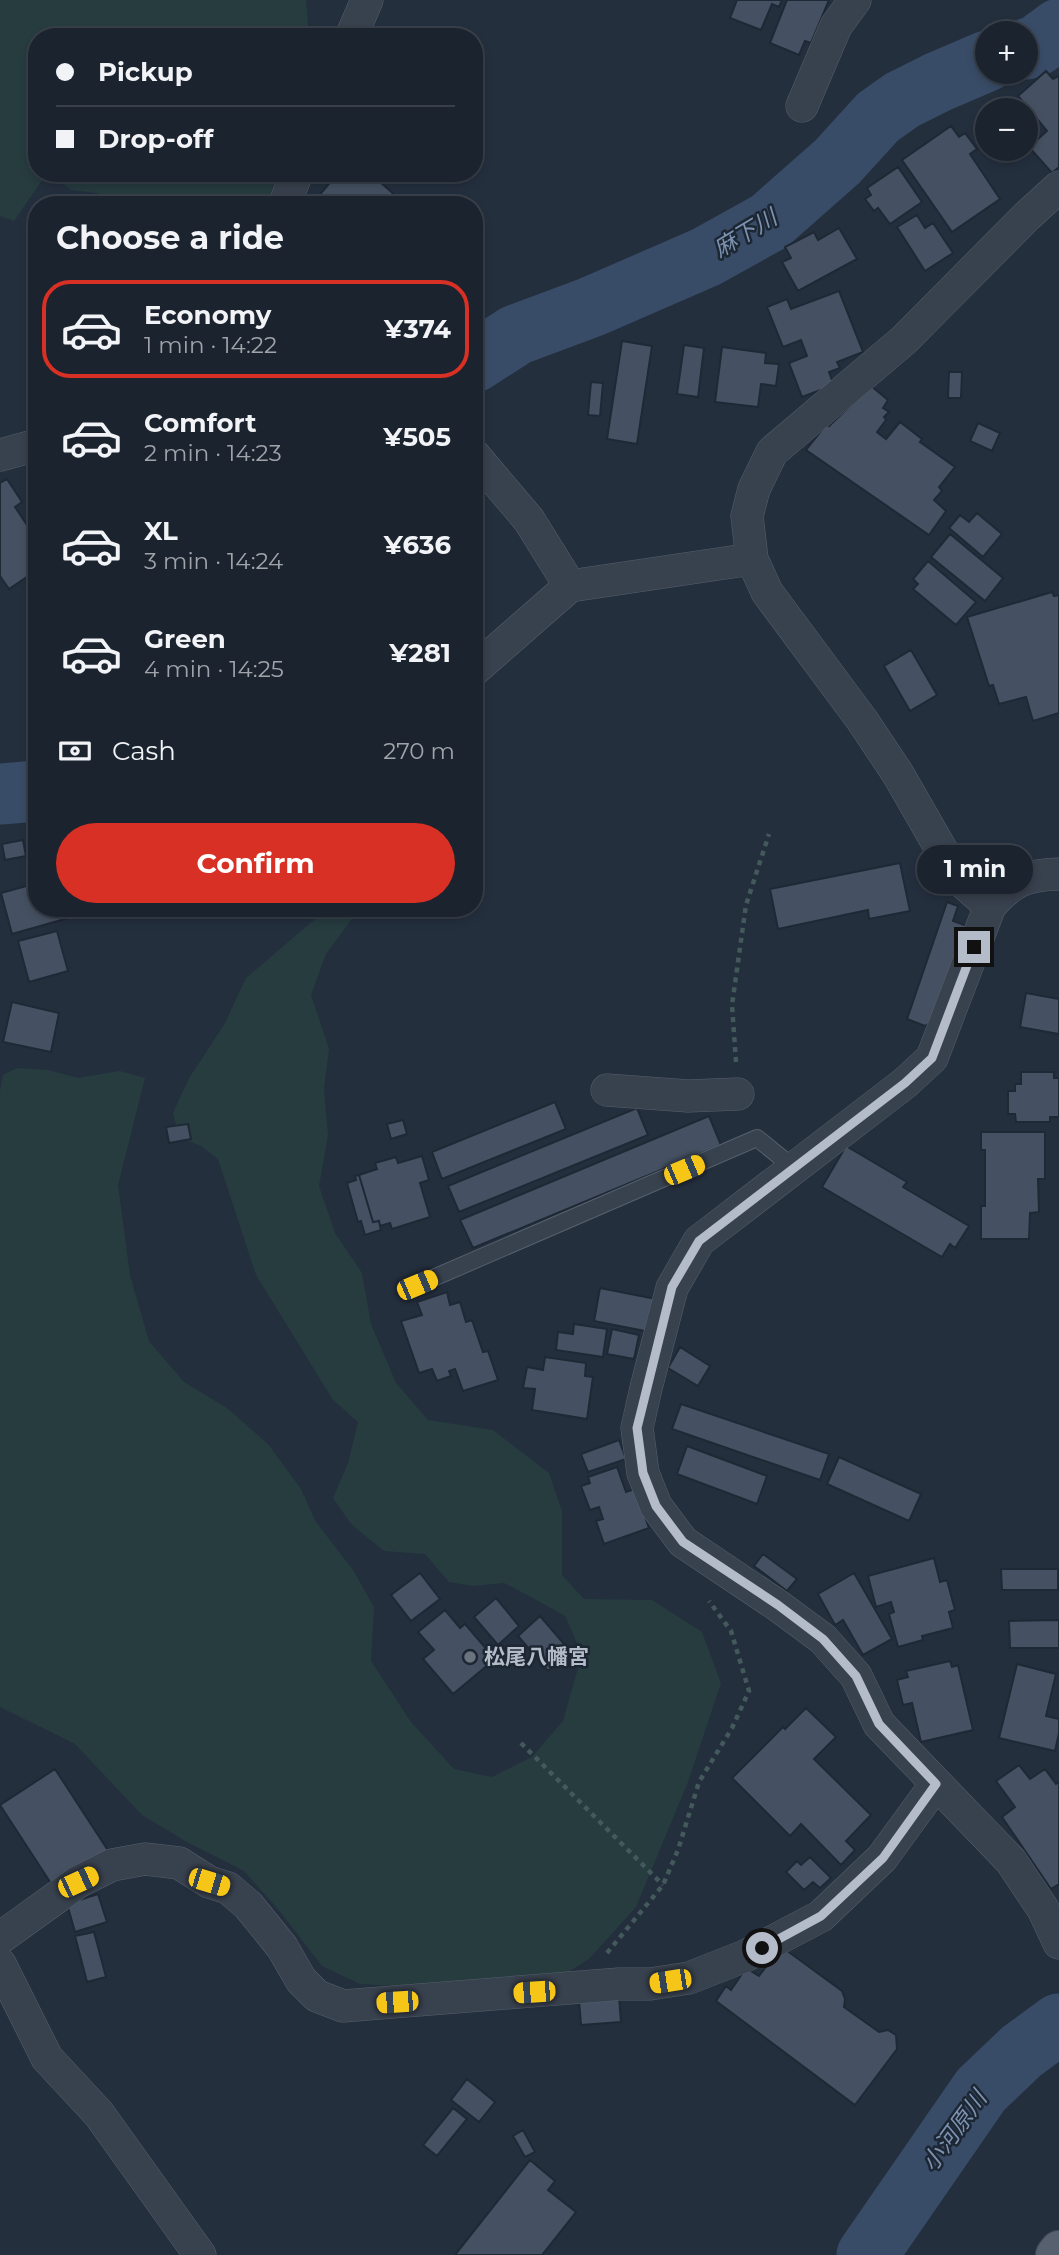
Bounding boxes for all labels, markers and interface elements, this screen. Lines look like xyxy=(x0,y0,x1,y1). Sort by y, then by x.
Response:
map controls xyxy=(975,21,1038,161)
button: + xyxy=(975,21,1038,84)
text: Pickup xyxy=(98,56,193,88)
button: − xyxy=(975,98,1038,161)
text: Drop-off xyxy=(98,123,213,155)
water label: 麻下川 xyxy=(708,202,784,263)
text: Choose a ride xyxy=(56,218,284,257)
icon: car xyxy=(60,298,123,361)
text: Economy xyxy=(144,299,271,331)
text: ¥374 xyxy=(384,313,451,345)
text: 1 min · 14:22 xyxy=(144,331,277,359)
icon: car xyxy=(60,406,123,469)
text: Comfort xyxy=(144,407,256,439)
text: ¥505 xyxy=(383,421,451,453)
text: 2 min · 14:23 xyxy=(144,439,282,467)
icon: car xyxy=(60,514,123,577)
text: XL xyxy=(144,515,178,547)
text: ¥636 xyxy=(384,529,451,561)
text: 3 min · 14:24 xyxy=(144,547,283,575)
icon: car xyxy=(60,622,123,685)
text: Green xyxy=(144,623,226,655)
text: ¥281 xyxy=(389,637,451,669)
text: 4 min · 14:25 xyxy=(144,655,284,683)
icon: cash xyxy=(56,732,94,770)
text: Cash xyxy=(112,735,176,767)
text: 270 m xyxy=(383,737,455,765)
button: Confirm xyxy=(56,823,455,903)
callout: 1 min xyxy=(916,846,1032,894)
text: 1 min xyxy=(944,855,1006,883)
route end xyxy=(958,931,990,963)
car xyxy=(661,1152,708,1188)
car xyxy=(394,1267,441,1303)
place label: 松尾八幡宮 xyxy=(484,1644,589,1669)
marker: 松尾八幡宮 xyxy=(462,1649,478,1665)
car xyxy=(55,1864,102,1900)
car xyxy=(186,1866,233,1898)
route start xyxy=(746,1932,778,1964)
car xyxy=(648,1967,693,1995)
car xyxy=(513,1980,556,2004)
car xyxy=(376,1990,419,2014)
water label: 小河原川 xyxy=(916,2083,994,2176)

